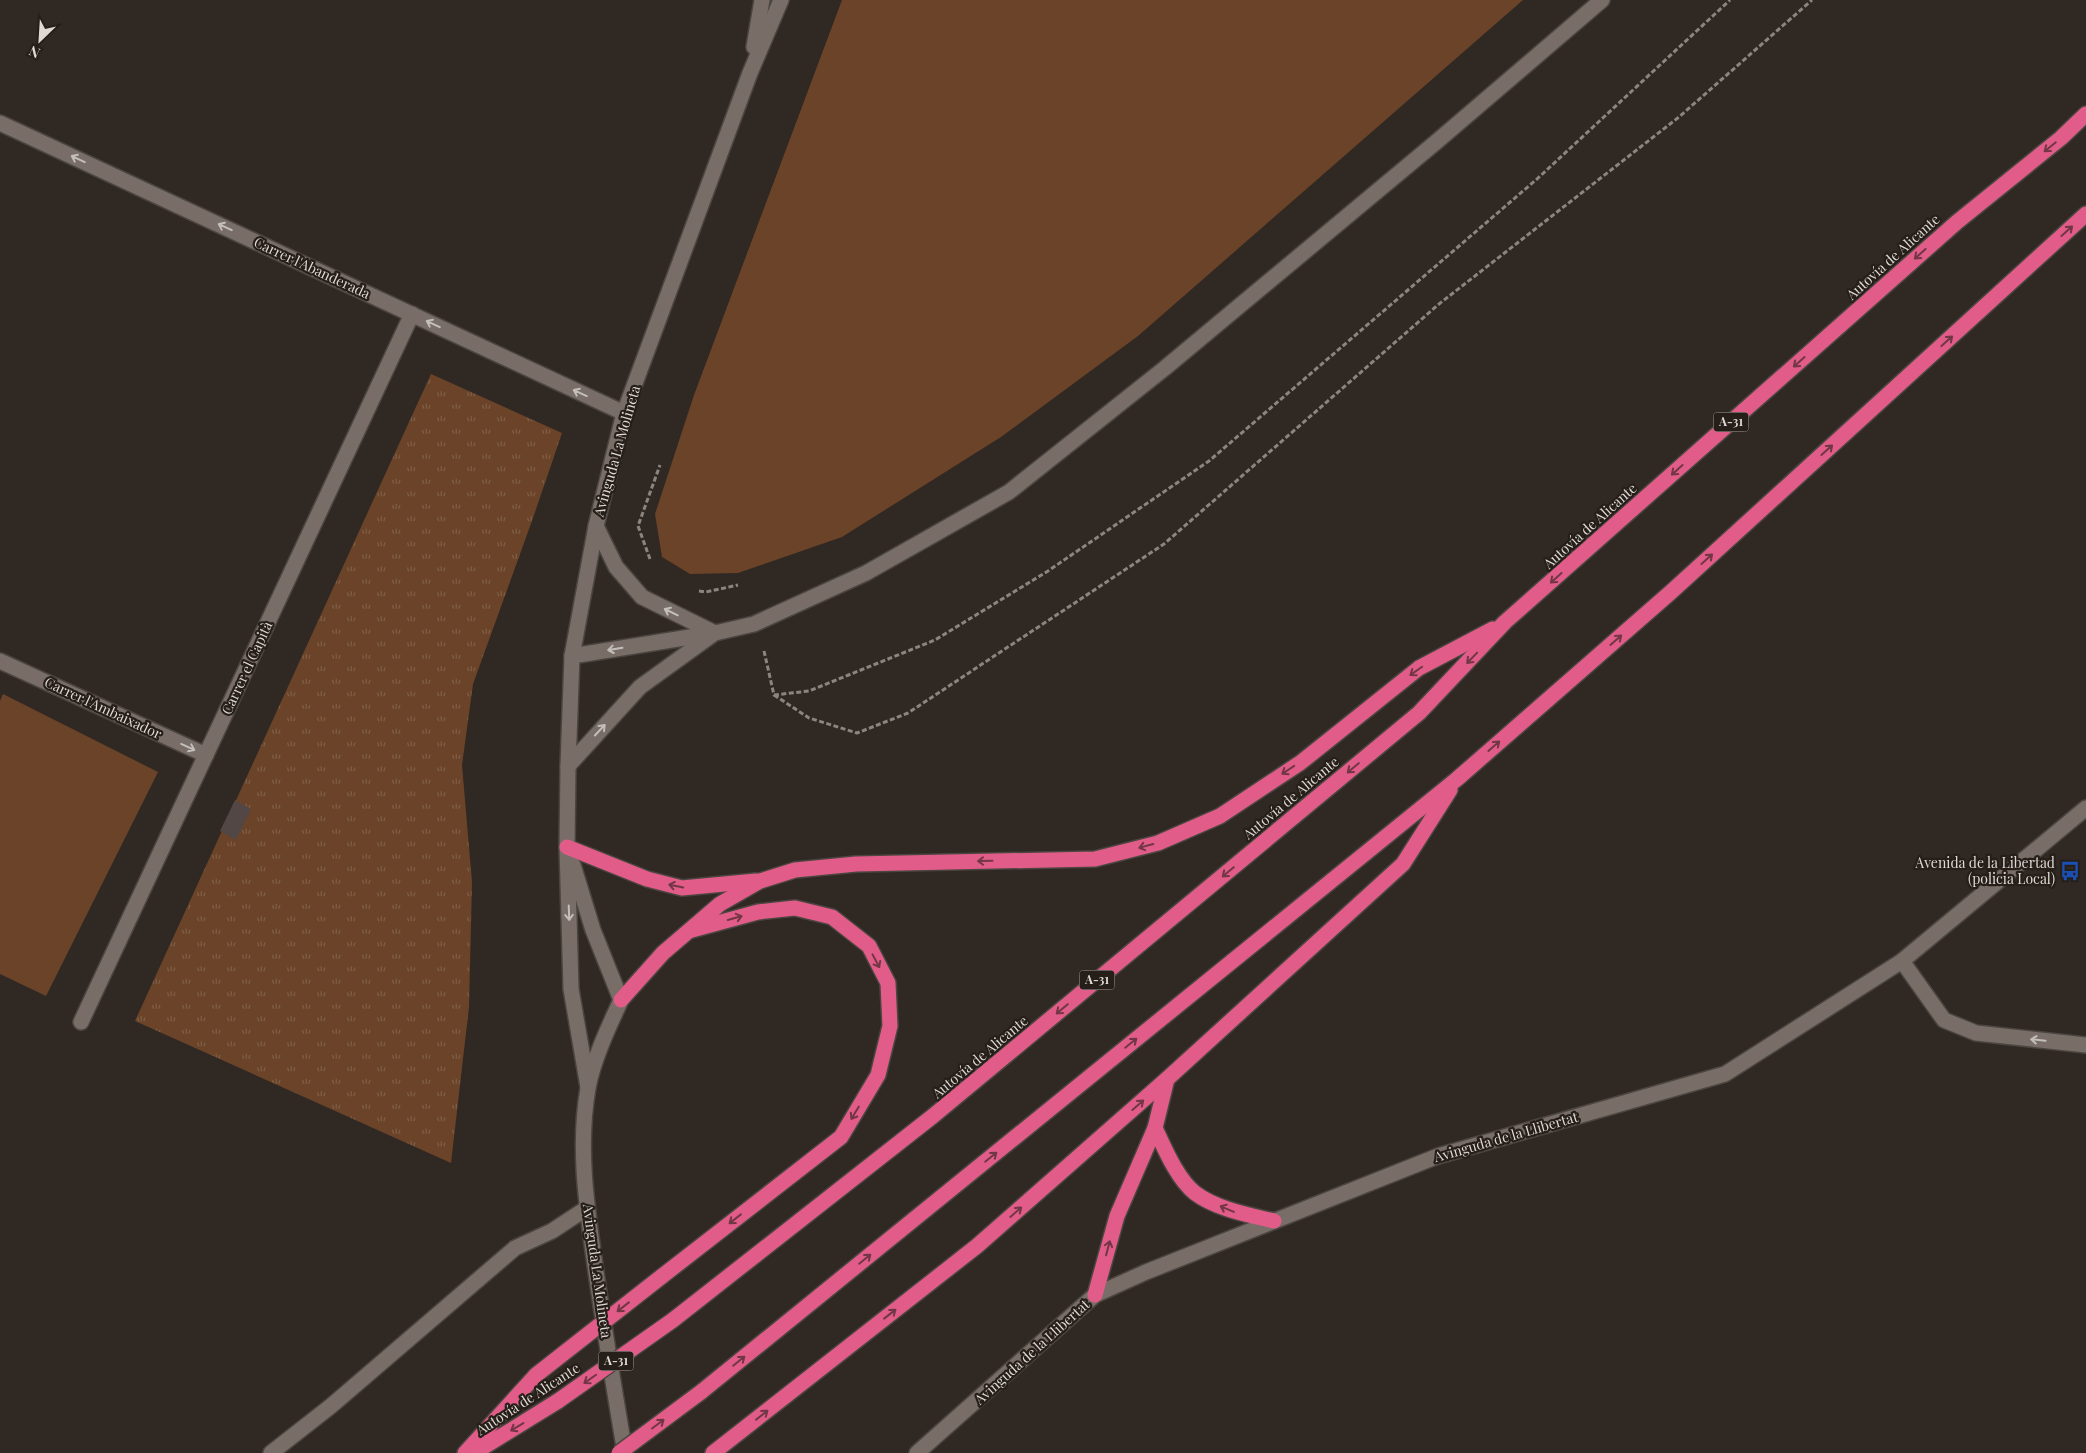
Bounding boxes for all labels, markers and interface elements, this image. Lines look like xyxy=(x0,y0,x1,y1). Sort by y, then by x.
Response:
north arrow xyxy=(15,15,65,65)
text: N xyxy=(26,41,43,63)
one-way arrow xyxy=(2044,141,2057,152)
one-way arrow xyxy=(71,153,86,163)
street label: Autovía de Alicante xyxy=(1841,210,1943,304)
one-way arrow xyxy=(218,222,233,232)
one-way arrow xyxy=(2061,225,2073,237)
street label: Carrer l'Abanderada xyxy=(251,232,374,303)
one-way arrow xyxy=(1914,248,1927,260)
one-way arrow xyxy=(425,319,440,329)
one-way arrow xyxy=(1940,335,1953,346)
one-way arrow xyxy=(1792,356,1805,368)
street label: Avinguda La Molineta xyxy=(588,383,644,520)
one-way arrow xyxy=(573,387,588,397)
road number: A-31 xyxy=(1714,412,1748,432)
one-way arrow xyxy=(1820,444,1833,456)
one-way arrow xyxy=(1671,464,1684,476)
street label: Autovía de Alicante xyxy=(1538,479,1640,573)
one-way arrow xyxy=(1700,553,1713,565)
one-way arrow xyxy=(1549,572,1562,584)
one-way arrow xyxy=(664,606,679,616)
street label: Carrer el Capità xyxy=(217,618,276,717)
one-way arrow xyxy=(1610,634,1623,645)
one-way arrow xyxy=(608,645,624,655)
one-way arrow xyxy=(1466,651,1478,664)
one-way arrow xyxy=(1410,666,1424,676)
street label: Carrer l'Ambaixador xyxy=(42,672,166,743)
one-way arrow xyxy=(595,724,606,737)
one-way arrow xyxy=(1487,741,1500,752)
one-way arrow xyxy=(180,742,195,752)
street label: Autovía de Alicante xyxy=(1238,752,1343,844)
one-way arrow xyxy=(1346,762,1359,773)
one-way arrow xyxy=(1282,766,1296,776)
one-way arrow xyxy=(1138,842,1154,851)
place label: Avenida de la Libertad (policia Local) xyxy=(1914,853,2055,888)
one-way arrow xyxy=(977,856,994,866)
bus stop icon: Avenida de la Libertad (policia Local) xyxy=(2059,860,2081,882)
one-way arrow xyxy=(1221,866,1234,877)
one-way arrow xyxy=(669,881,685,891)
one-way arrow xyxy=(564,904,574,921)
one-way arrow xyxy=(727,913,743,923)
one-way arrow xyxy=(872,953,882,968)
road number: A-31 xyxy=(1080,970,1114,990)
one-way arrow xyxy=(1056,1004,1069,1015)
street label: Autovía de Alicante xyxy=(927,1011,1032,1103)
one-way arrow xyxy=(2030,1035,2046,1044)
one-way arrow xyxy=(1124,1038,1137,1049)
one-way arrow xyxy=(1131,1099,1144,1110)
one-way arrow xyxy=(850,1105,860,1119)
street label: Avinguda de la Llibertat xyxy=(1431,1107,1581,1166)
one-way arrow xyxy=(984,1151,997,1162)
street label: Avinguda La Molineta xyxy=(579,1202,616,1339)
one-way arrow xyxy=(1220,1203,1235,1213)
one-way arrow xyxy=(1009,1206,1022,1218)
one-way arrow xyxy=(728,1214,741,1225)
one-way arrow xyxy=(1104,1241,1113,1257)
one-way arrow xyxy=(858,1253,871,1264)
street label: Avinguda de la Llibertat xyxy=(969,1294,1094,1409)
one-way arrow xyxy=(617,1302,630,1313)
one-way arrow xyxy=(883,1309,896,1320)
road number: A-31 xyxy=(598,1352,634,1370)
one-way arrow xyxy=(732,1356,745,1367)
street label: Autovía de Alicante xyxy=(472,1358,583,1440)
one-way arrow xyxy=(584,1374,598,1384)
one-way arrow xyxy=(755,1410,769,1420)
one-way arrow xyxy=(651,1419,665,1429)
one-way arrow xyxy=(510,1422,524,1432)

